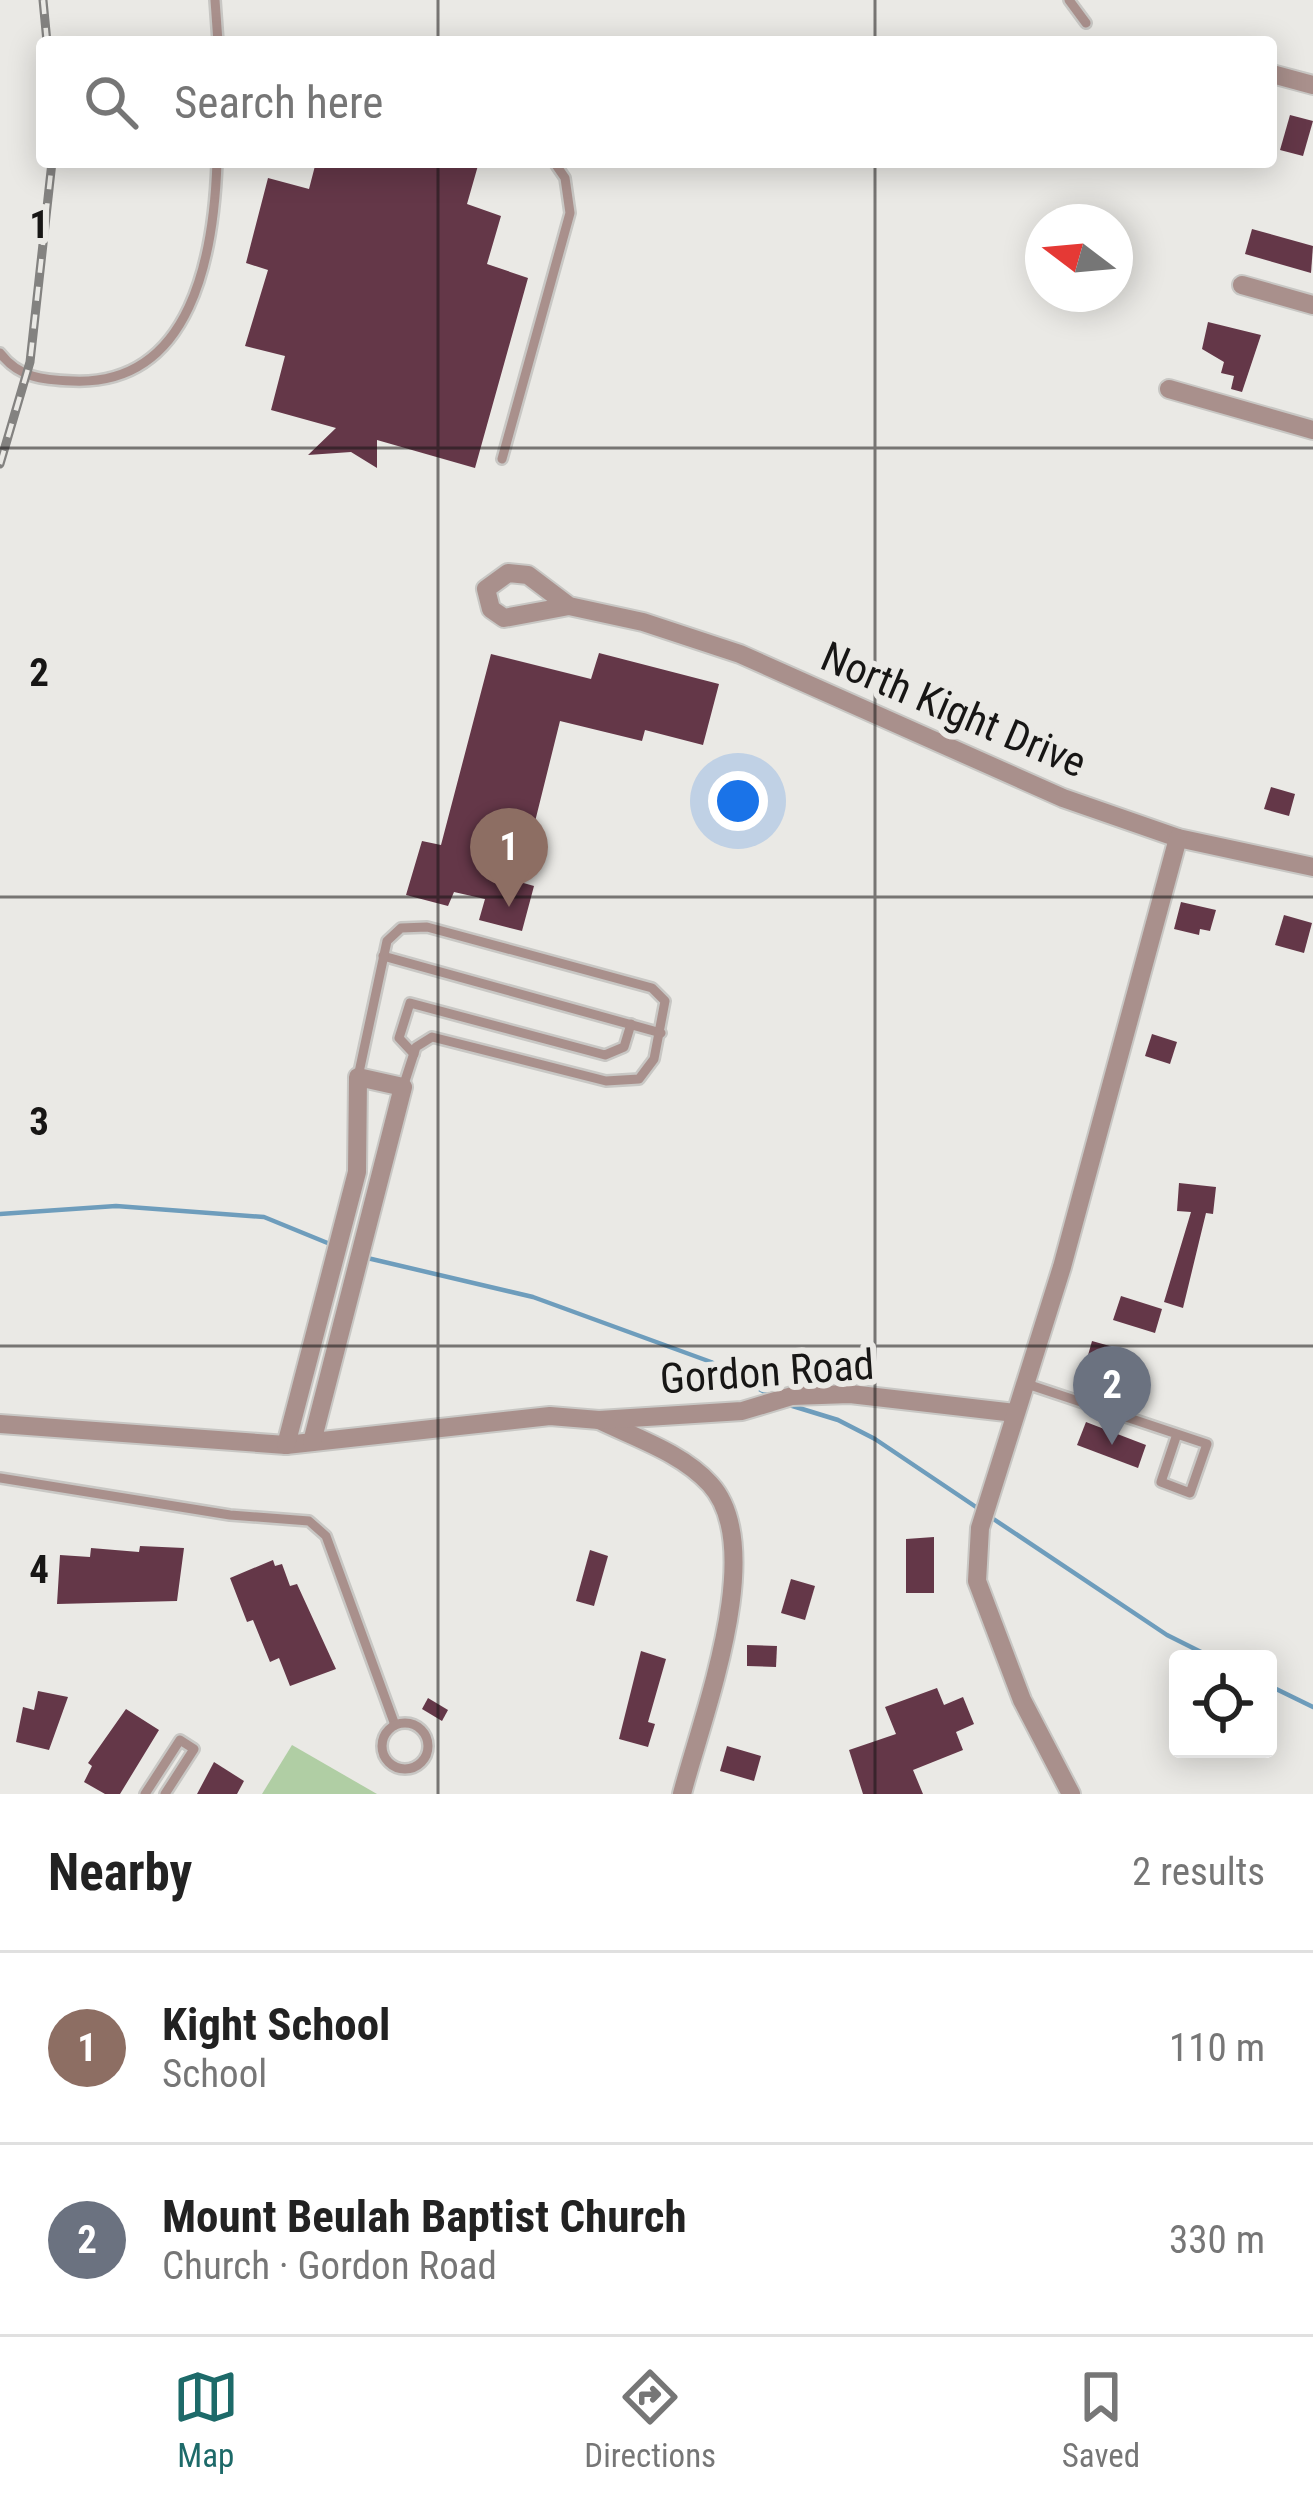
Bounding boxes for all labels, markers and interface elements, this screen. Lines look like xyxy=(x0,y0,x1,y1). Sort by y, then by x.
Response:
search box xyxy=(36,36,1277,168)
icon: search xyxy=(78,69,144,135)
text: Search here xyxy=(174,76,383,129)
text: 1 xyxy=(29,202,49,248)
north arrow xyxy=(1025,204,1133,312)
street label: North Kight Drive xyxy=(814,632,1093,787)
text: 2 xyxy=(29,650,49,696)
your location xyxy=(708,771,768,831)
pin: 1 xyxy=(470,808,548,907)
text: 3 xyxy=(29,1099,49,1145)
street label: Gordon Road xyxy=(658,1340,876,1403)
pin: 2 xyxy=(1073,1346,1151,1445)
text: 4 xyxy=(29,1547,49,1593)
map controls xyxy=(1169,1650,1277,1758)
button: locate xyxy=(1169,1650,1277,1758)
text: Nearby xyxy=(48,1843,192,1902)
text: 2 results xyxy=(1132,1849,1265,1895)
text: Kight School xyxy=(162,1998,390,2051)
text: 1 xyxy=(77,2025,97,2071)
text: 110 m xyxy=(1169,2025,1265,2071)
text: School xyxy=(162,2051,267,2097)
text: Mount Beulah Baptist Church xyxy=(162,2190,687,2243)
text: 2 xyxy=(77,2217,97,2263)
text: 330 m xyxy=(1169,2217,1265,2263)
text: Church · Gordon Road xyxy=(162,2243,497,2289)
tab: Map xyxy=(173,2364,239,2475)
tab: Directions xyxy=(584,2364,716,2475)
tab: Saved xyxy=(1062,2364,1140,2475)

